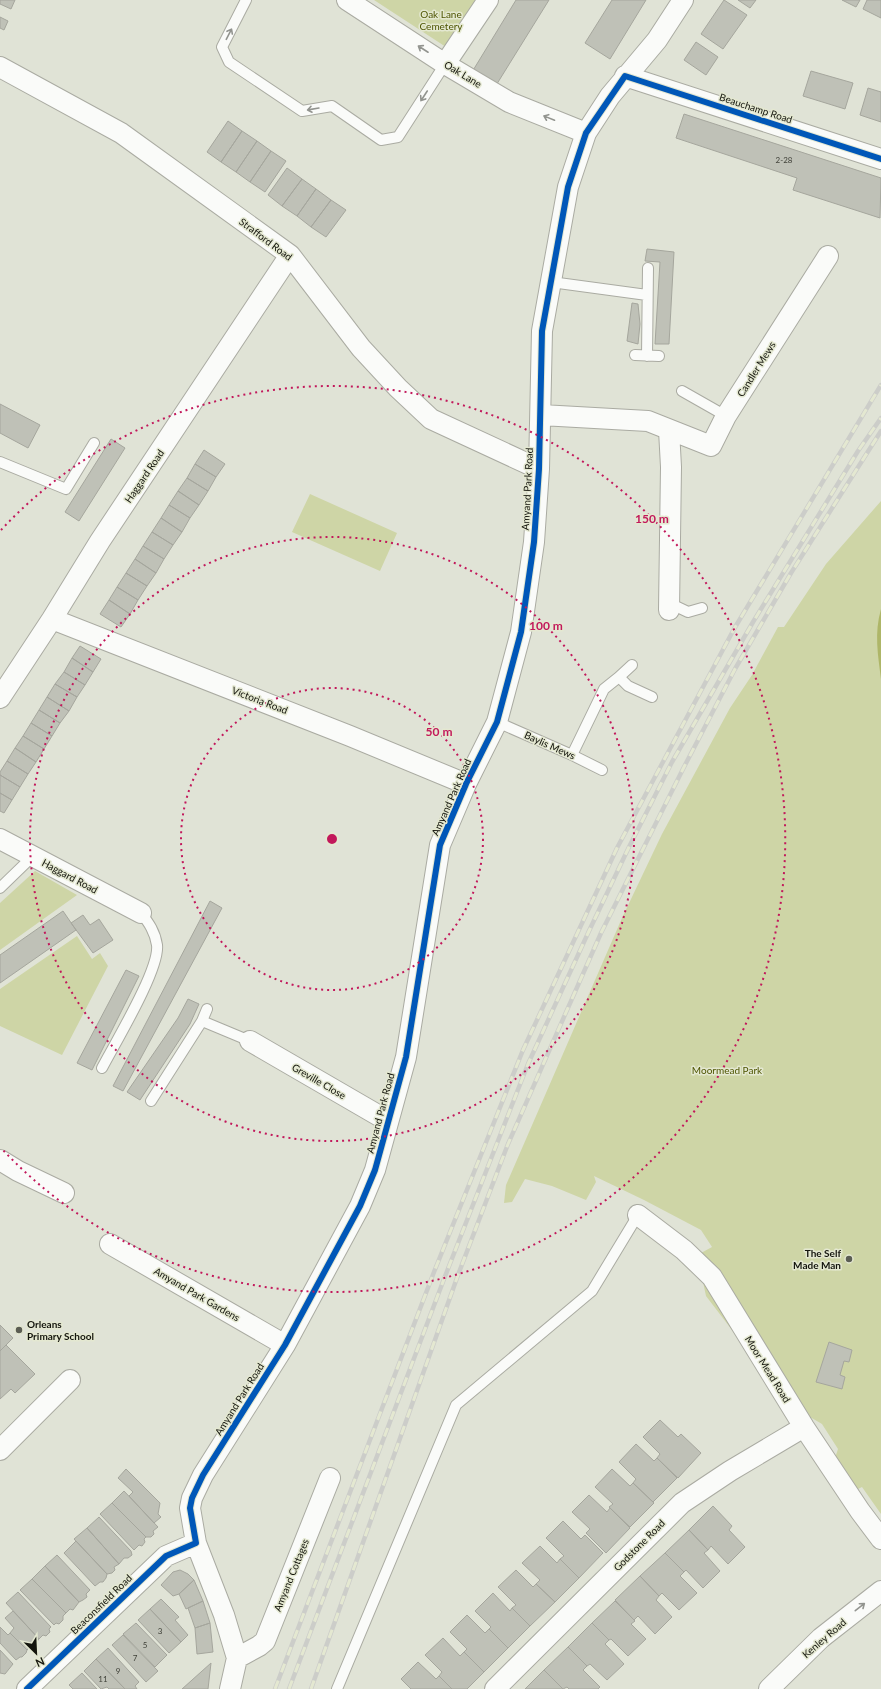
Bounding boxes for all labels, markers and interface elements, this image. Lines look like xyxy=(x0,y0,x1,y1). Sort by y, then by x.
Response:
park label: Oak Lane Cemetery xyxy=(420,8,463,32)
one-way arrow xyxy=(225,29,233,41)
one-way arrow xyxy=(418,45,429,54)
street label: Oak Lane xyxy=(442,58,484,90)
one-way arrow xyxy=(420,90,428,101)
street label: Beauchamp Road xyxy=(718,91,794,125)
one-way arrow xyxy=(307,105,320,113)
one-way arrow xyxy=(544,114,556,122)
house number: 2-28 xyxy=(776,155,793,165)
street label: Strafford Road xyxy=(237,215,295,263)
street label: Candler Mews xyxy=(734,339,778,399)
street label: Haggard Road xyxy=(122,447,166,505)
street label: Amyand Park Road xyxy=(519,447,535,531)
text: 150 m xyxy=(635,511,669,526)
text: 100 m xyxy=(529,618,563,633)
street label: Victoria Road xyxy=(230,684,290,716)
text: 50 m xyxy=(426,724,452,739)
street label: Baylis Mews xyxy=(523,728,577,762)
street label: Amyand Park Road xyxy=(429,757,473,837)
centre of rings xyxy=(325,832,339,846)
street label: Haggard Road xyxy=(40,856,100,896)
street label: Greville Close xyxy=(290,1061,348,1101)
park label: Moormead Park xyxy=(692,1064,763,1076)
street label: Amyand Park Road xyxy=(363,1071,397,1155)
place label: The Self Made Man xyxy=(793,1247,841,1271)
marker: The Self Made Man xyxy=(844,1254,854,1264)
street label: Amyand Park Gardens xyxy=(152,1265,242,1323)
place label: Orleans Primary School xyxy=(27,1318,94,1342)
marker: Orleans Primary School xyxy=(14,1325,24,1335)
street label: Moor Mead Road xyxy=(743,1334,793,1404)
street label: Amyand Park Road xyxy=(212,1361,266,1437)
street label: Godstone Road xyxy=(611,1517,667,1573)
street label: Amyand Cottages xyxy=(271,1537,311,1613)
street label: Beaconsfield Road xyxy=(68,1572,134,1636)
one-way arrow xyxy=(855,1603,866,1611)
street label: Kenley Road xyxy=(800,1616,848,1660)
house number: 3 xyxy=(158,1626,163,1636)
north arrow xyxy=(16,1633,56,1673)
house number: 5 xyxy=(143,1640,148,1650)
house number: 7 xyxy=(133,1653,138,1663)
text: N xyxy=(34,1655,47,1670)
house number: 9 xyxy=(116,1666,121,1676)
house number: 11 xyxy=(98,1674,108,1684)

